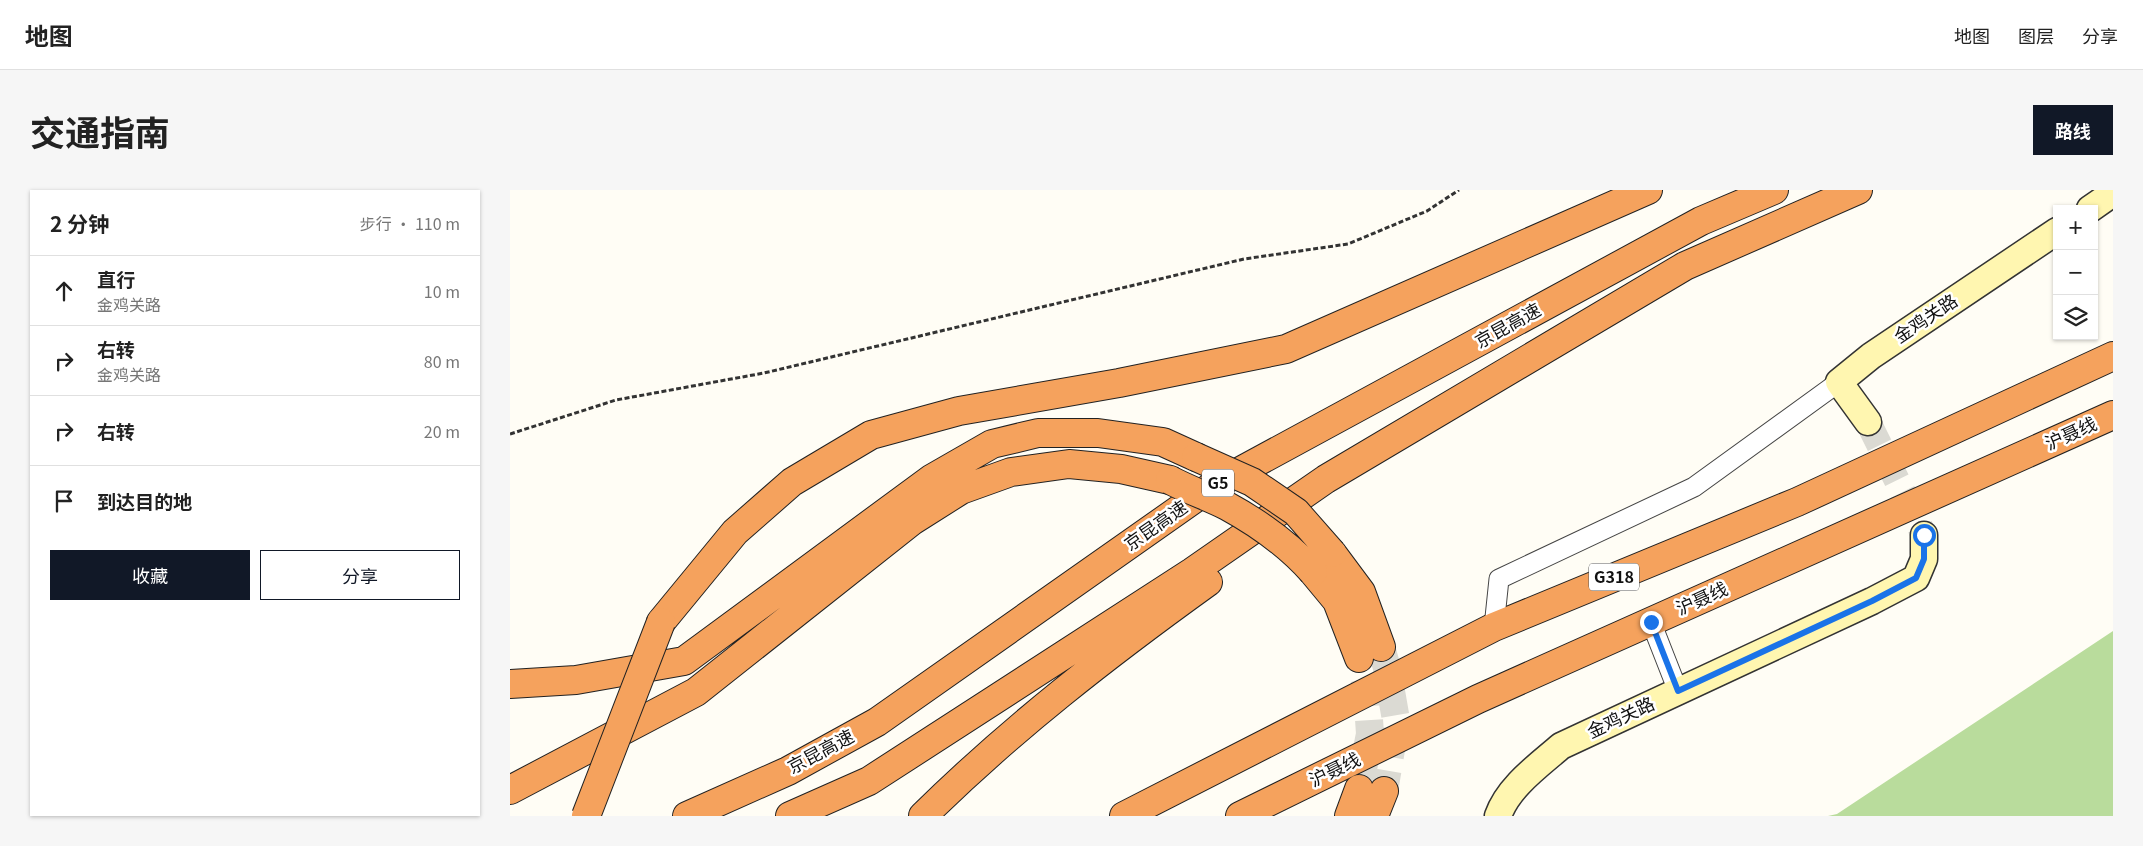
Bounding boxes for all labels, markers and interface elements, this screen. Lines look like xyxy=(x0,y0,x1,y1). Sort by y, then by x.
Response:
text: 地图 xyxy=(25,17,73,52)
text: 地图 xyxy=(1954,22,1990,48)
text: 图层 xyxy=(2018,22,2054,48)
text: 分享 xyxy=(2082,22,2118,48)
text: 交通指南 xyxy=(30,105,170,156)
button: 路线 xyxy=(2033,105,2113,155)
map controls xyxy=(2053,205,2098,340)
button: + xyxy=(2053,205,2098,250)
text: 2 分钟 xyxy=(50,208,109,238)
text: 步行 · 110 m xyxy=(360,211,460,235)
button: − xyxy=(2053,250,2098,295)
text: 直行 xyxy=(97,265,135,292)
icon: ahead xyxy=(50,277,78,305)
text: 10 m xyxy=(424,279,460,303)
street label: 金鸡关路 xyxy=(1888,286,1962,348)
text: 金鸡关路 xyxy=(97,292,161,316)
street label: 京昆高速 xyxy=(1469,295,1545,353)
button: layers xyxy=(2053,295,2098,340)
text: 右转 xyxy=(97,335,135,362)
icon: right xyxy=(50,347,78,375)
text: 80 m xyxy=(424,349,460,373)
text: 金鸡关路 xyxy=(97,362,161,386)
street label: 沪聂线 xyxy=(2040,409,2100,455)
icon: right xyxy=(50,417,78,445)
text: 右转 xyxy=(97,417,135,444)
text: 20 m xyxy=(424,419,460,443)
road number: G5 xyxy=(1202,470,1234,496)
icon: arrive xyxy=(50,487,78,515)
text: 到达目的地 xyxy=(97,487,192,514)
street label: 京昆高速 xyxy=(1118,493,1192,556)
route start xyxy=(1913,524,1936,547)
button: 收藏 xyxy=(50,550,250,600)
button: 分享 xyxy=(260,550,460,600)
road number: G318 xyxy=(1589,564,1639,591)
street label: 沪聂线 xyxy=(1671,574,1731,620)
route end xyxy=(1640,611,1663,634)
street label: 金鸡关路 xyxy=(1582,689,1658,743)
street label: 京昆高速 xyxy=(782,722,858,779)
street label: 沪聂线 xyxy=(1304,745,1364,792)

